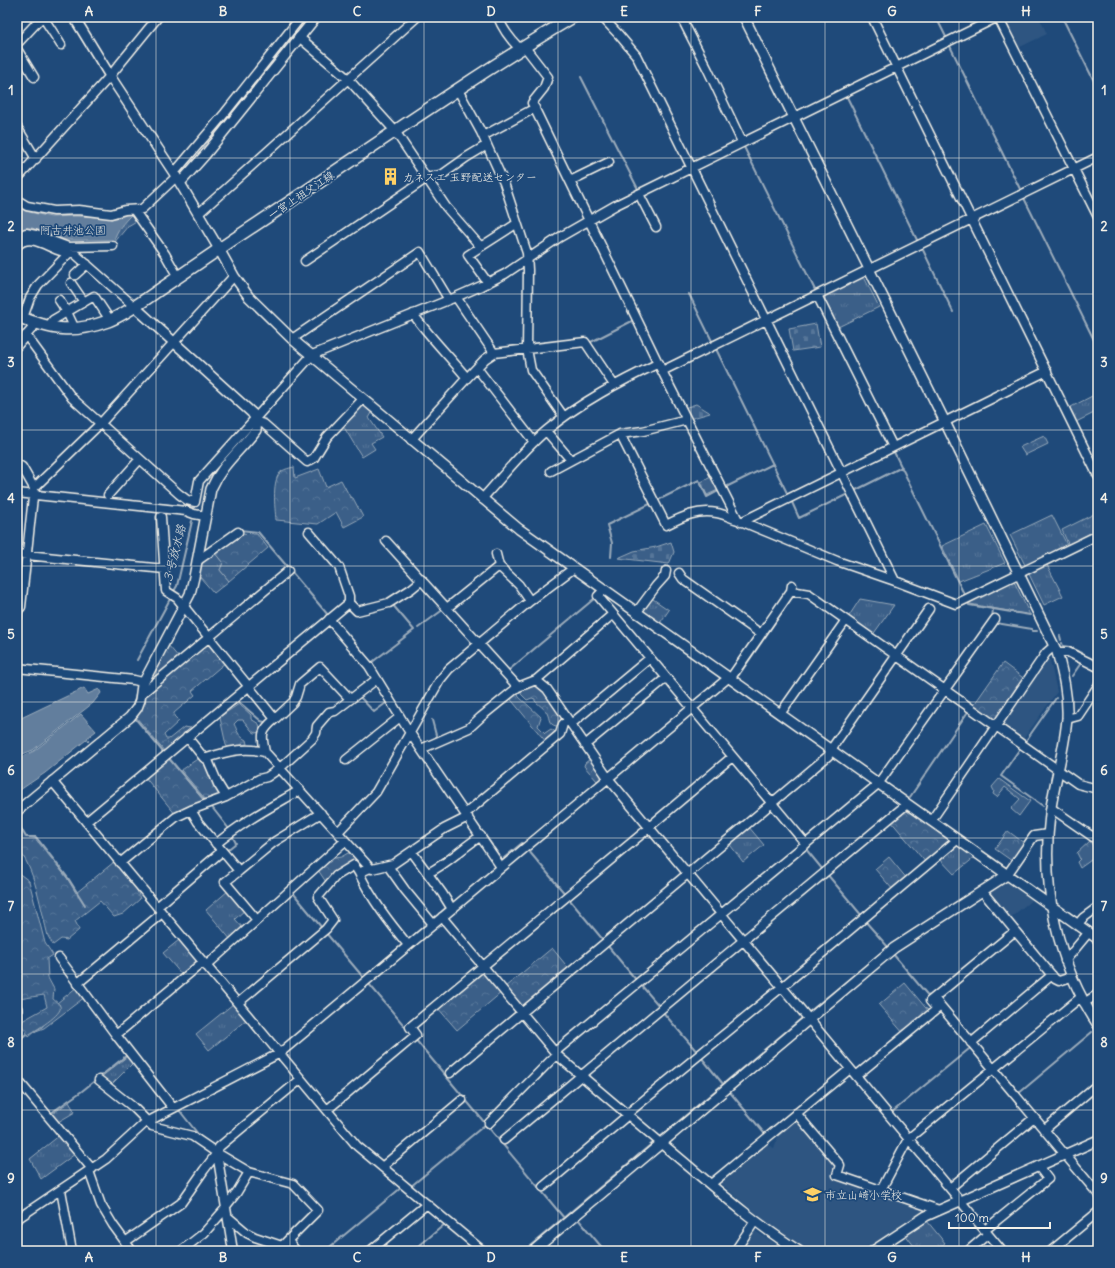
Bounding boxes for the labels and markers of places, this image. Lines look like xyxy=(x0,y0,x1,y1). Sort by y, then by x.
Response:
building icon: カネスエ 玉野配送センター xyxy=(380,167,400,187)
place label: カネスエ 玉野配送センター xyxy=(403,170,537,184)
school or university icon: 市立山崎小学校 xyxy=(802,1185,822,1205)
place label: 市立山崎小学校 xyxy=(825,1188,902,1202)

